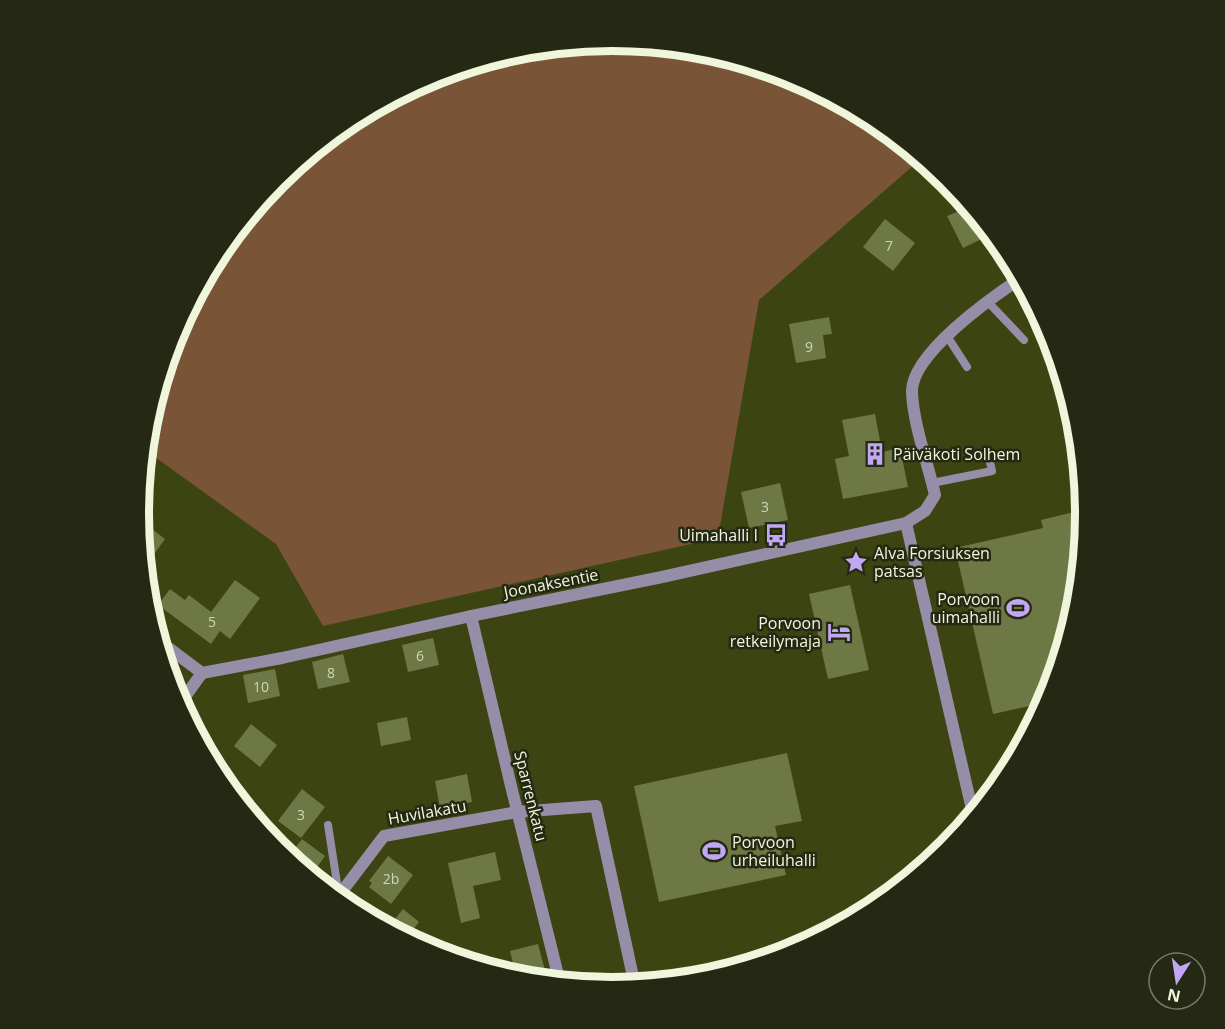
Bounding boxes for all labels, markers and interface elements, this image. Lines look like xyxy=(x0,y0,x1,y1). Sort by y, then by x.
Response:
house number: 7 xyxy=(885,236,893,255)
house number: 9 xyxy=(805,337,813,356)
building icon: Päiväkoti Solhem xyxy=(862,441,888,467)
place label: Päiväkoti Solhem xyxy=(893,443,1020,465)
house number: 3 xyxy=(761,497,769,516)
bus stop icon: Uimahalli I xyxy=(763,522,789,548)
place label: Uimahalli I xyxy=(679,524,758,546)
place label: Alva Forsiuksen patsas xyxy=(874,542,990,582)
place icon: Alva Forsiuksen patsas xyxy=(843,549,869,575)
street label: Joonaksentie xyxy=(500,563,600,603)
place label: Porvoon uimahalli xyxy=(932,588,1000,628)
sports icon: Porvoon uimahalli xyxy=(1005,595,1031,621)
house number: 5 xyxy=(208,612,216,631)
place label: Porvoon retkeilymaja xyxy=(730,612,821,652)
hotel icon: Porvoon retkeilymaja xyxy=(826,619,852,645)
house number: 6 xyxy=(416,646,424,665)
house number: 8 xyxy=(327,663,335,682)
house number: 10 xyxy=(253,677,269,696)
street label: Sparrenkatu xyxy=(509,749,553,843)
street label: Huvilakatu xyxy=(386,794,468,830)
house number: 3 xyxy=(297,805,305,824)
place label: Porvoon urheiluhalli xyxy=(732,831,816,871)
sports icon: Porvoon urheiluhalli xyxy=(701,838,727,864)
house number: 2b xyxy=(383,869,399,888)
north arrow xyxy=(1147,951,1207,1011)
text: N xyxy=(1165,984,1183,1008)

